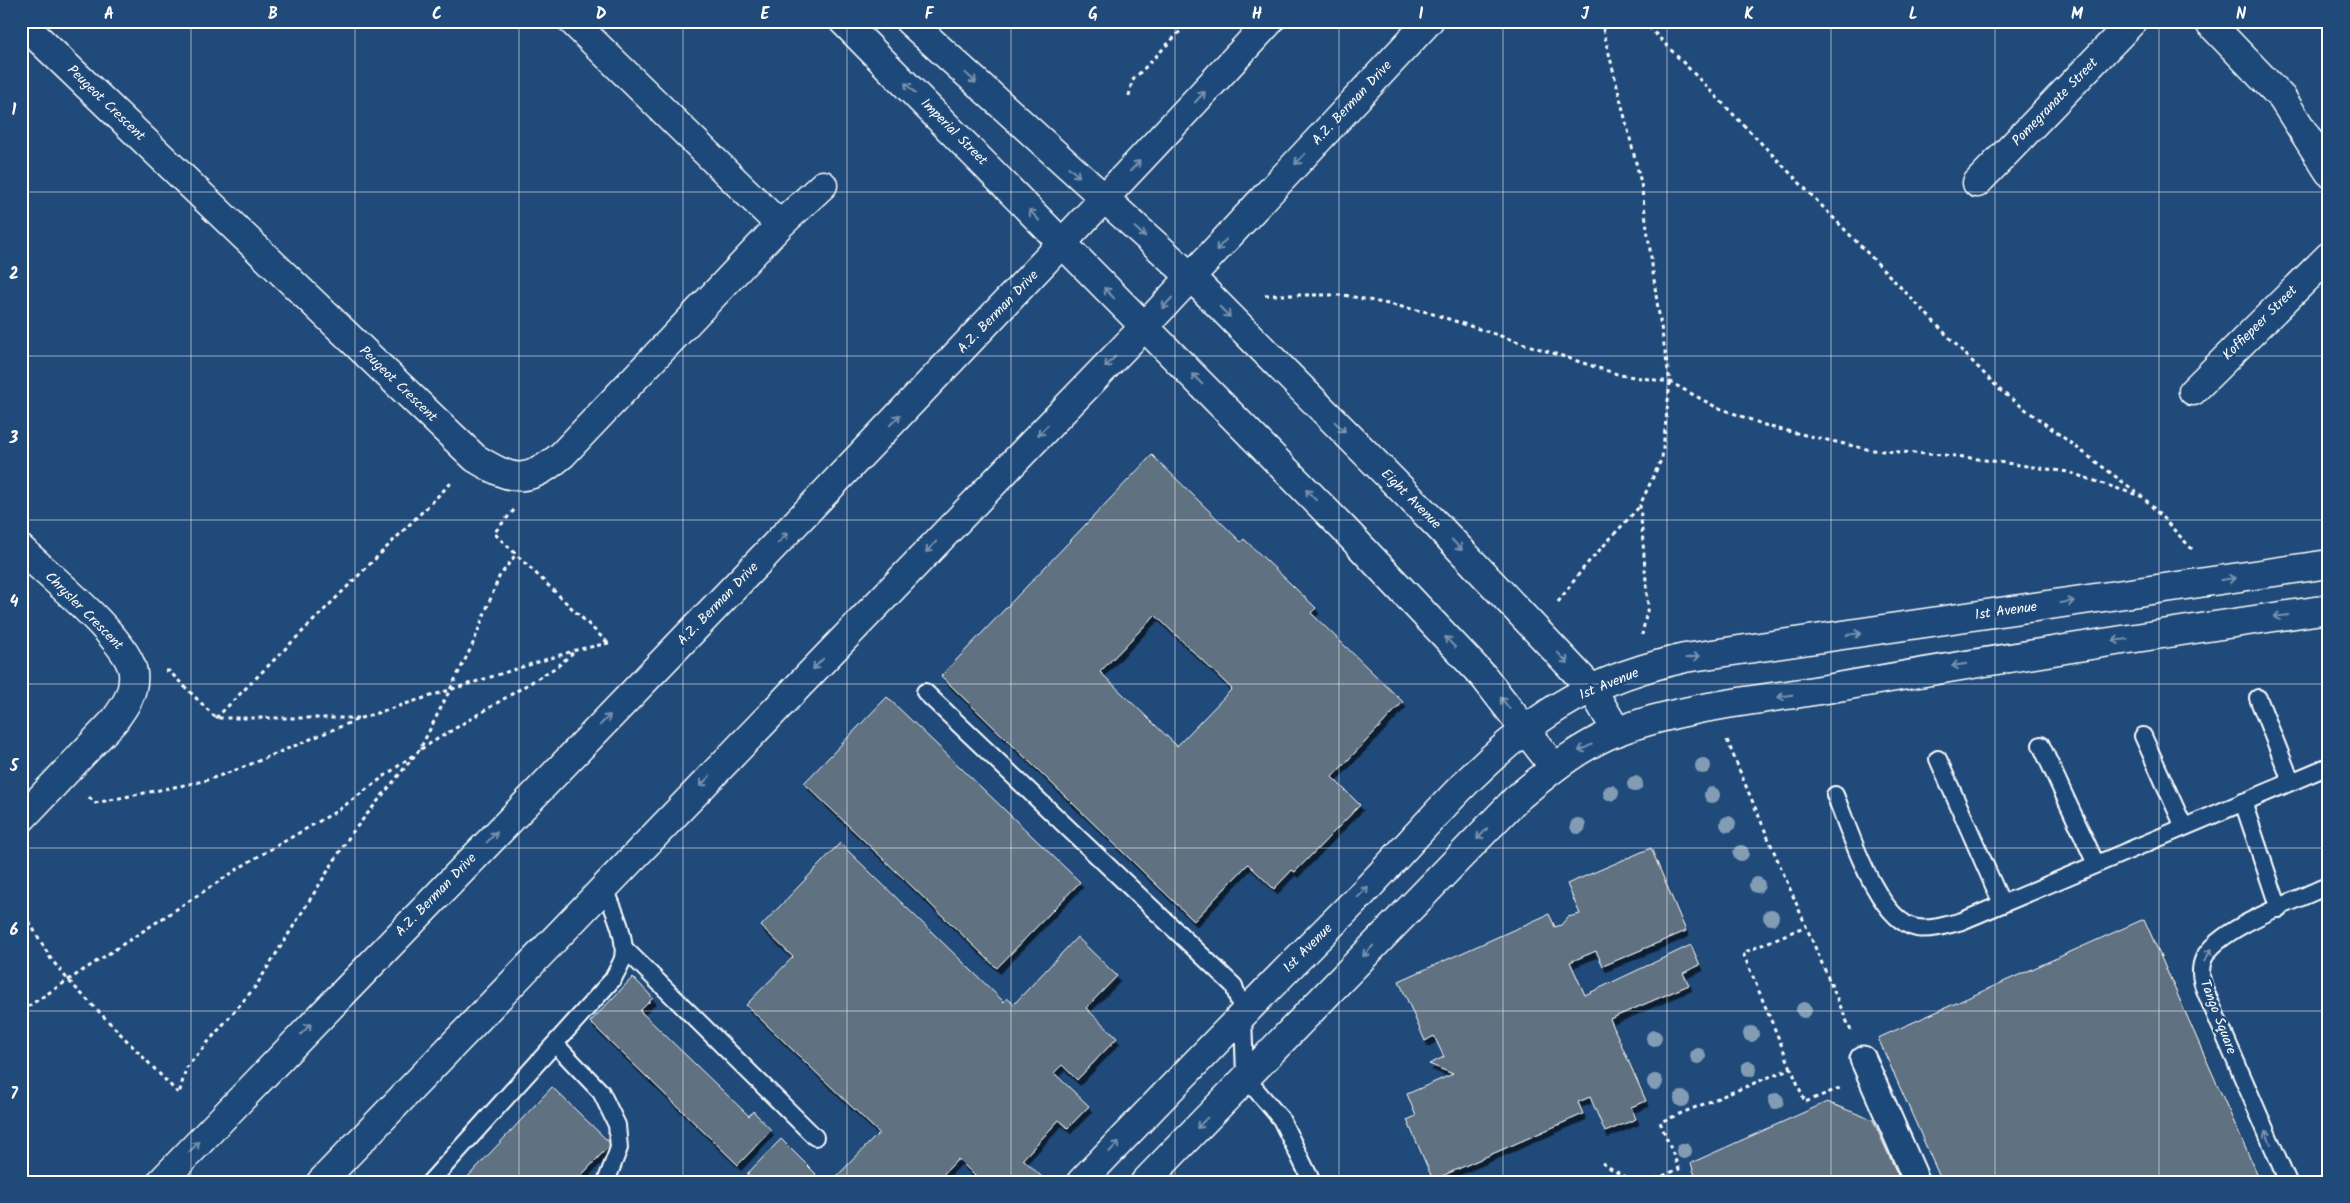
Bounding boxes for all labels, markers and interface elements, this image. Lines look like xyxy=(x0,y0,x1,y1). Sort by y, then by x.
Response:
text: A xyxy=(104,2,114,27)
text: B xyxy=(268,2,278,27)
text: C xyxy=(432,2,442,27)
text: D xyxy=(596,2,607,27)
text: E xyxy=(761,2,771,27)
text: F xyxy=(925,2,935,27)
text: G xyxy=(1088,2,1098,27)
text: H xyxy=(1252,2,1262,27)
text: I xyxy=(1419,2,1424,27)
text: J xyxy=(1581,2,1590,27)
text: K xyxy=(1744,2,1754,27)
text: L xyxy=(1909,2,1917,27)
text: M xyxy=(2071,2,2084,27)
text: N xyxy=(2236,2,2246,27)
street label: Pomegranate Street xyxy=(2007,52,2104,151)
street label: A.Z. Berman Drive xyxy=(1307,55,1398,150)
street label: Peugeot Crescent xyxy=(62,60,151,147)
one-way arrow xyxy=(964,72,977,84)
one-way arrow xyxy=(903,82,916,94)
one-way arrow xyxy=(1194,90,1206,103)
street label: Imperial Street xyxy=(915,93,993,171)
text: 1 xyxy=(12,98,17,123)
one-way arrow xyxy=(1294,153,1306,165)
one-way arrow xyxy=(1129,159,1141,172)
one-way arrow xyxy=(1067,166,1080,178)
one-way arrow xyxy=(1028,208,1040,221)
one-way arrow xyxy=(1134,226,1147,237)
one-way arrow xyxy=(1215,238,1226,251)
text: 2 xyxy=(9,262,19,287)
street label: A.Z. Berman Drive xyxy=(952,265,1044,359)
street label: Koffiepeer Street xyxy=(2217,280,2303,366)
one-way arrow xyxy=(1103,287,1115,299)
one-way arrow xyxy=(1161,296,1173,309)
one-way arrow xyxy=(1219,306,1232,318)
street label: Peugeot Crescent xyxy=(354,341,443,428)
one-way arrow xyxy=(1105,355,1117,367)
one-way arrow xyxy=(1190,373,1203,385)
one-way arrow xyxy=(889,414,901,426)
one-way arrow xyxy=(1334,421,1346,433)
one-way arrow xyxy=(1037,424,1050,436)
text: 3 xyxy=(9,426,19,451)
street label: Eight Avenue xyxy=(1376,464,1447,535)
one-way arrow xyxy=(1305,488,1317,501)
one-way arrow xyxy=(777,531,789,544)
one-way arrow xyxy=(1451,539,1463,552)
one-way arrow xyxy=(925,541,937,553)
street label: A.Z. Berman Drive xyxy=(672,557,764,651)
street label: Chrysler Crescent xyxy=(40,567,129,656)
one-way arrow xyxy=(2219,574,2235,584)
text: 4 xyxy=(10,590,19,615)
street label: 1st Avenue xyxy=(1973,596,2039,626)
one-way arrow xyxy=(2058,597,2074,607)
one-way arrow xyxy=(2273,612,2289,622)
one-way arrow xyxy=(1846,629,1862,639)
one-way arrow xyxy=(1444,635,1456,648)
one-way arrow xyxy=(2112,635,2128,645)
one-way arrow xyxy=(1557,651,1569,664)
one-way arrow xyxy=(1685,651,1701,661)
one-way arrow xyxy=(812,658,824,670)
one-way arrow xyxy=(1952,661,1968,671)
street label: 1st Avenue xyxy=(1576,662,1643,706)
one-way arrow xyxy=(1777,692,1793,702)
one-way arrow xyxy=(1499,697,1510,710)
one-way arrow xyxy=(599,714,612,726)
one-way arrow xyxy=(1578,744,1593,753)
text: 5 xyxy=(9,754,20,779)
one-way arrow xyxy=(699,775,711,788)
one-way arrow xyxy=(1475,828,1488,840)
one-way arrow xyxy=(486,830,498,843)
street label: A.Z. Berman Drive xyxy=(390,848,482,942)
one-way arrow xyxy=(1357,886,1369,899)
text: 6 xyxy=(10,918,19,943)
street label: 1st Avenue xyxy=(1278,918,1338,978)
one-way arrow xyxy=(1362,944,1374,957)
one-way arrow xyxy=(2203,948,2213,962)
street label: Tango Square xyxy=(2194,976,2243,1058)
one-way arrow xyxy=(300,1023,313,1035)
text: 7 xyxy=(10,1082,18,1107)
one-way arrow xyxy=(1196,1117,1208,1129)
one-way arrow xyxy=(2263,1130,2273,1145)
one-way arrow xyxy=(188,1140,200,1153)
one-way arrow xyxy=(1108,1140,1120,1153)

